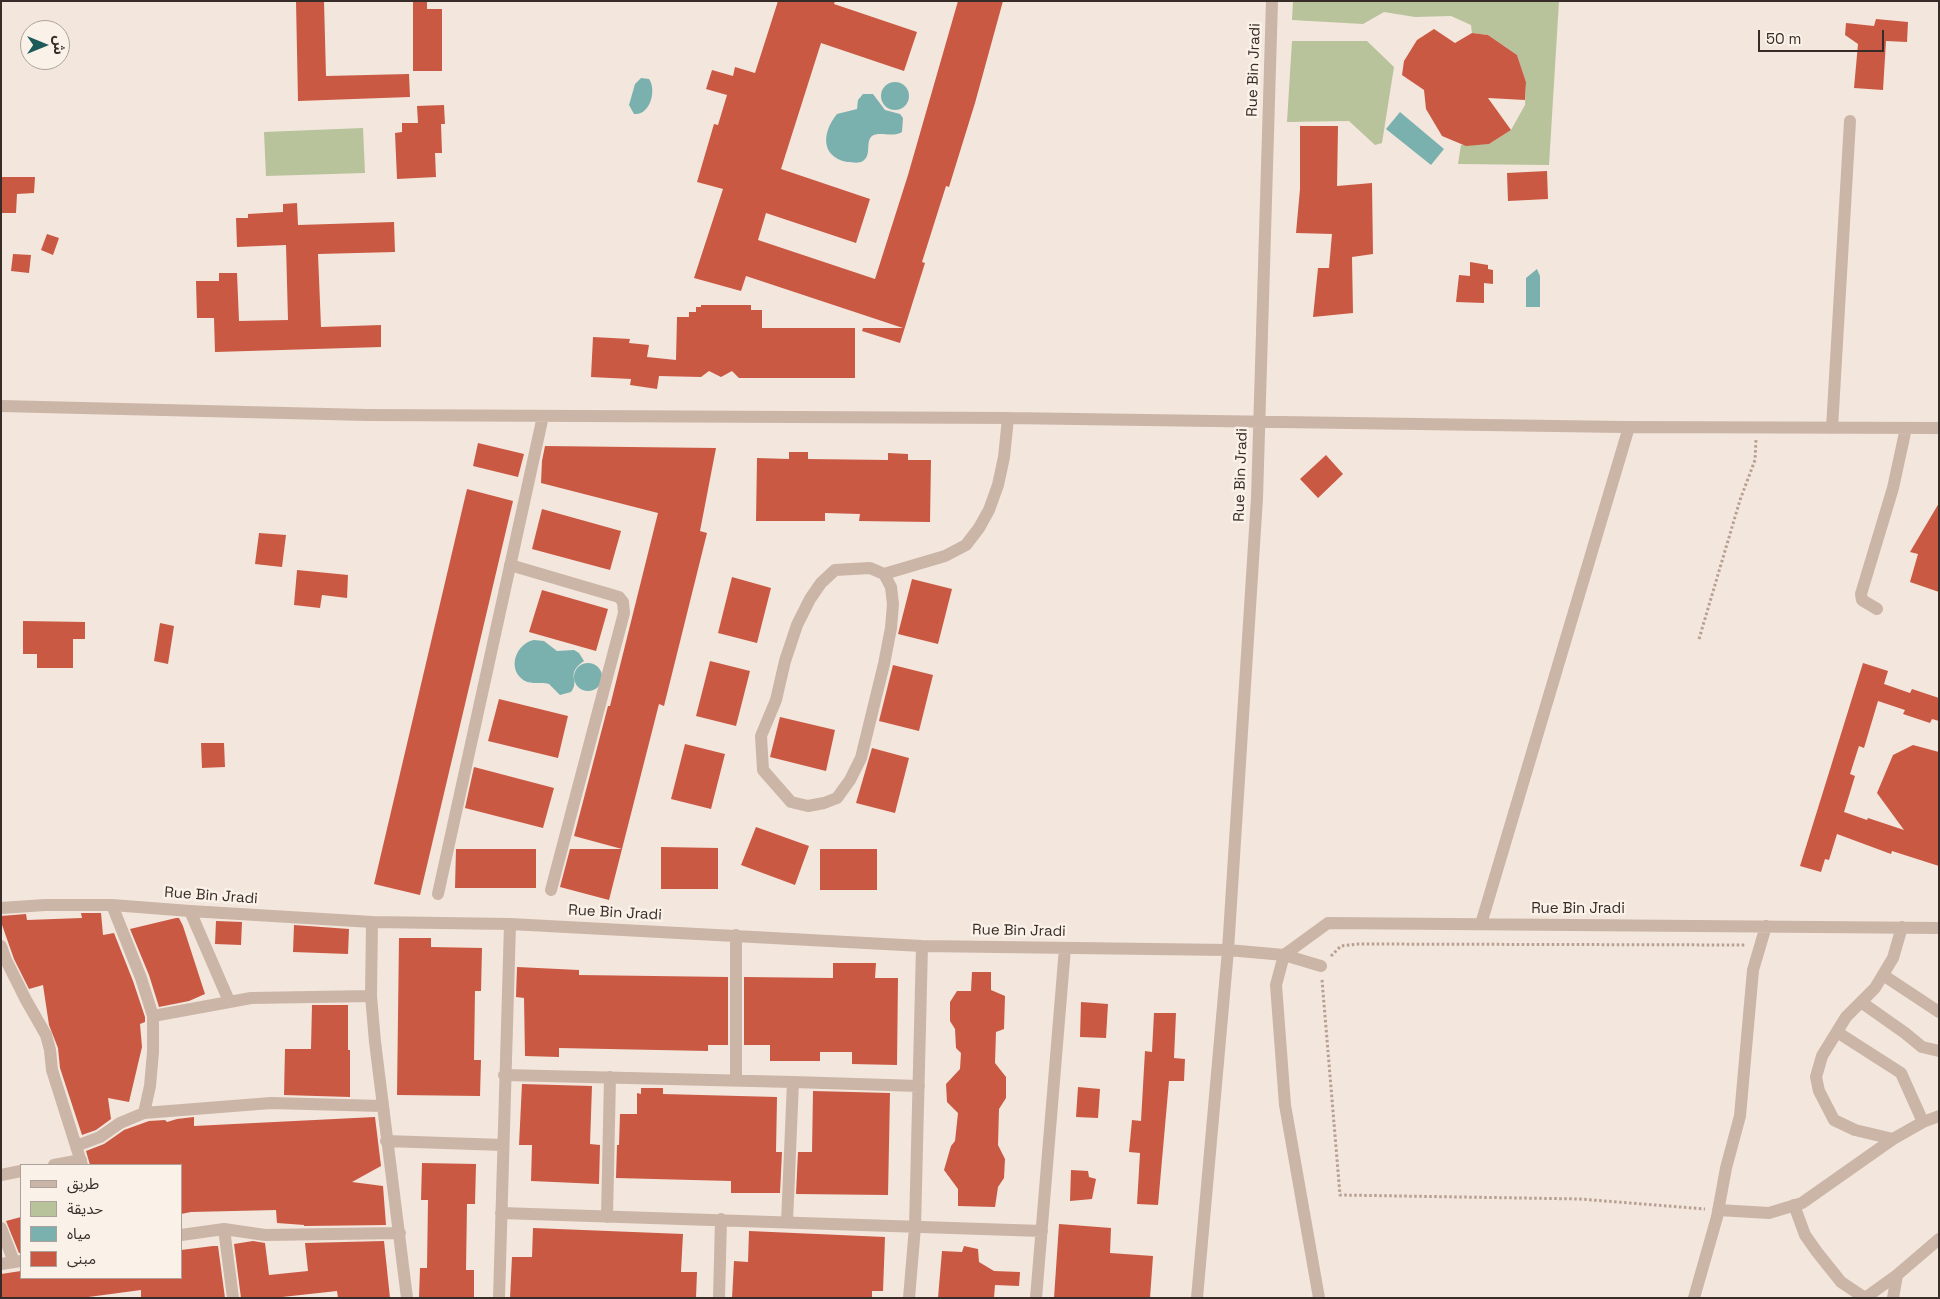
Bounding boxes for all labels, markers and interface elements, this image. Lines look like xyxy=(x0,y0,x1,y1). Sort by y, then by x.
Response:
north arrow xyxy=(20,20,70,70)
scale bar xyxy=(1760,20,1886,52)
street label: Rue Bin Jradi xyxy=(1243,23,1265,117)
text: 50 m xyxy=(1766,29,1801,48)
text: ش xyxy=(50,35,68,55)
street label: Rue Bin Jradi xyxy=(1230,428,1252,522)
street label: Rue Bin Jradi xyxy=(164,884,258,908)
street label: Rue Bin Jradi xyxy=(1531,900,1625,918)
street label: Rue Bin Jradi xyxy=(568,902,662,924)
street label: Rue Bin Jradi xyxy=(972,921,1066,941)
legend xyxy=(20,1164,182,1279)
text: طريق xyxy=(67,1174,99,1193)
text: حديقة xyxy=(67,1199,103,1218)
text: مياه xyxy=(67,1224,91,1243)
text: مبنى xyxy=(67,1249,96,1268)

